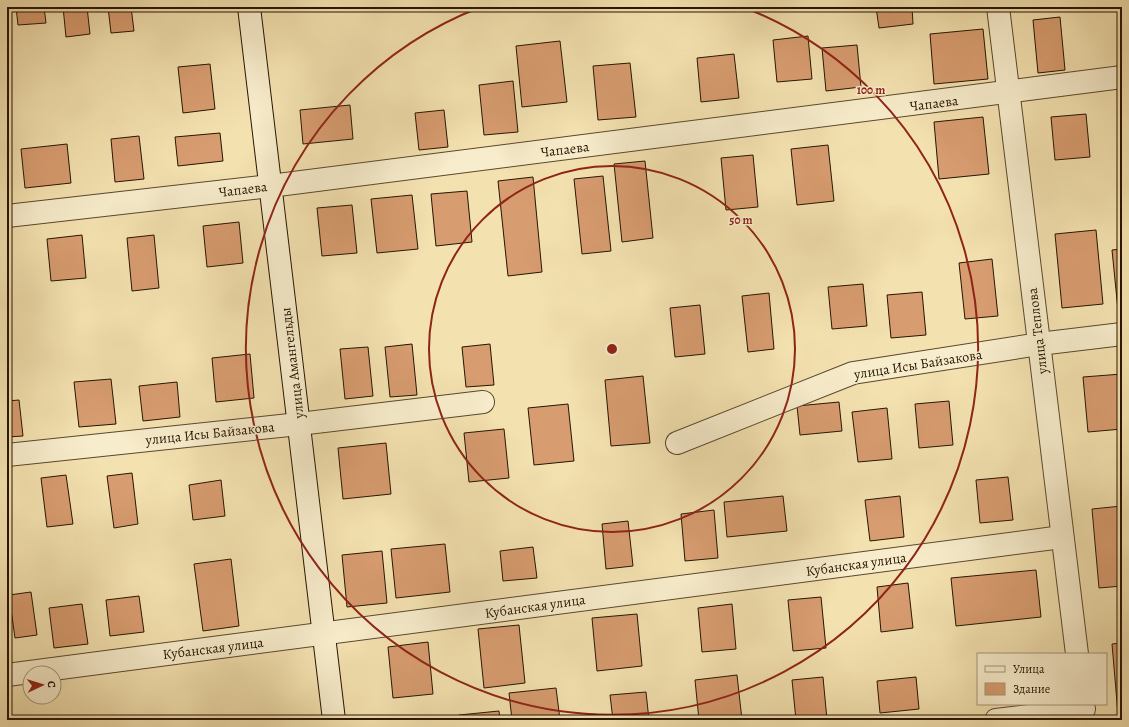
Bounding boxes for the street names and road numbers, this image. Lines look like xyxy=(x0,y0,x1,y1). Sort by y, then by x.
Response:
street label: Чапаева xyxy=(909,91,960,116)
street label: Чапаева xyxy=(540,137,591,162)
street label: Чапаева xyxy=(218,177,269,202)
street label: улица Теплова xyxy=(1023,286,1052,376)
street label: улица Амангельды xyxy=(276,306,309,421)
street label: улица Исы Байзакова xyxy=(852,345,984,384)
street label: улица Исы Байзакова xyxy=(144,417,276,450)
street label: Кубанская улица xyxy=(804,548,908,581)
street label: Кубанская улица xyxy=(483,590,587,623)
street label: Кубанская улица xyxy=(161,633,265,664)

